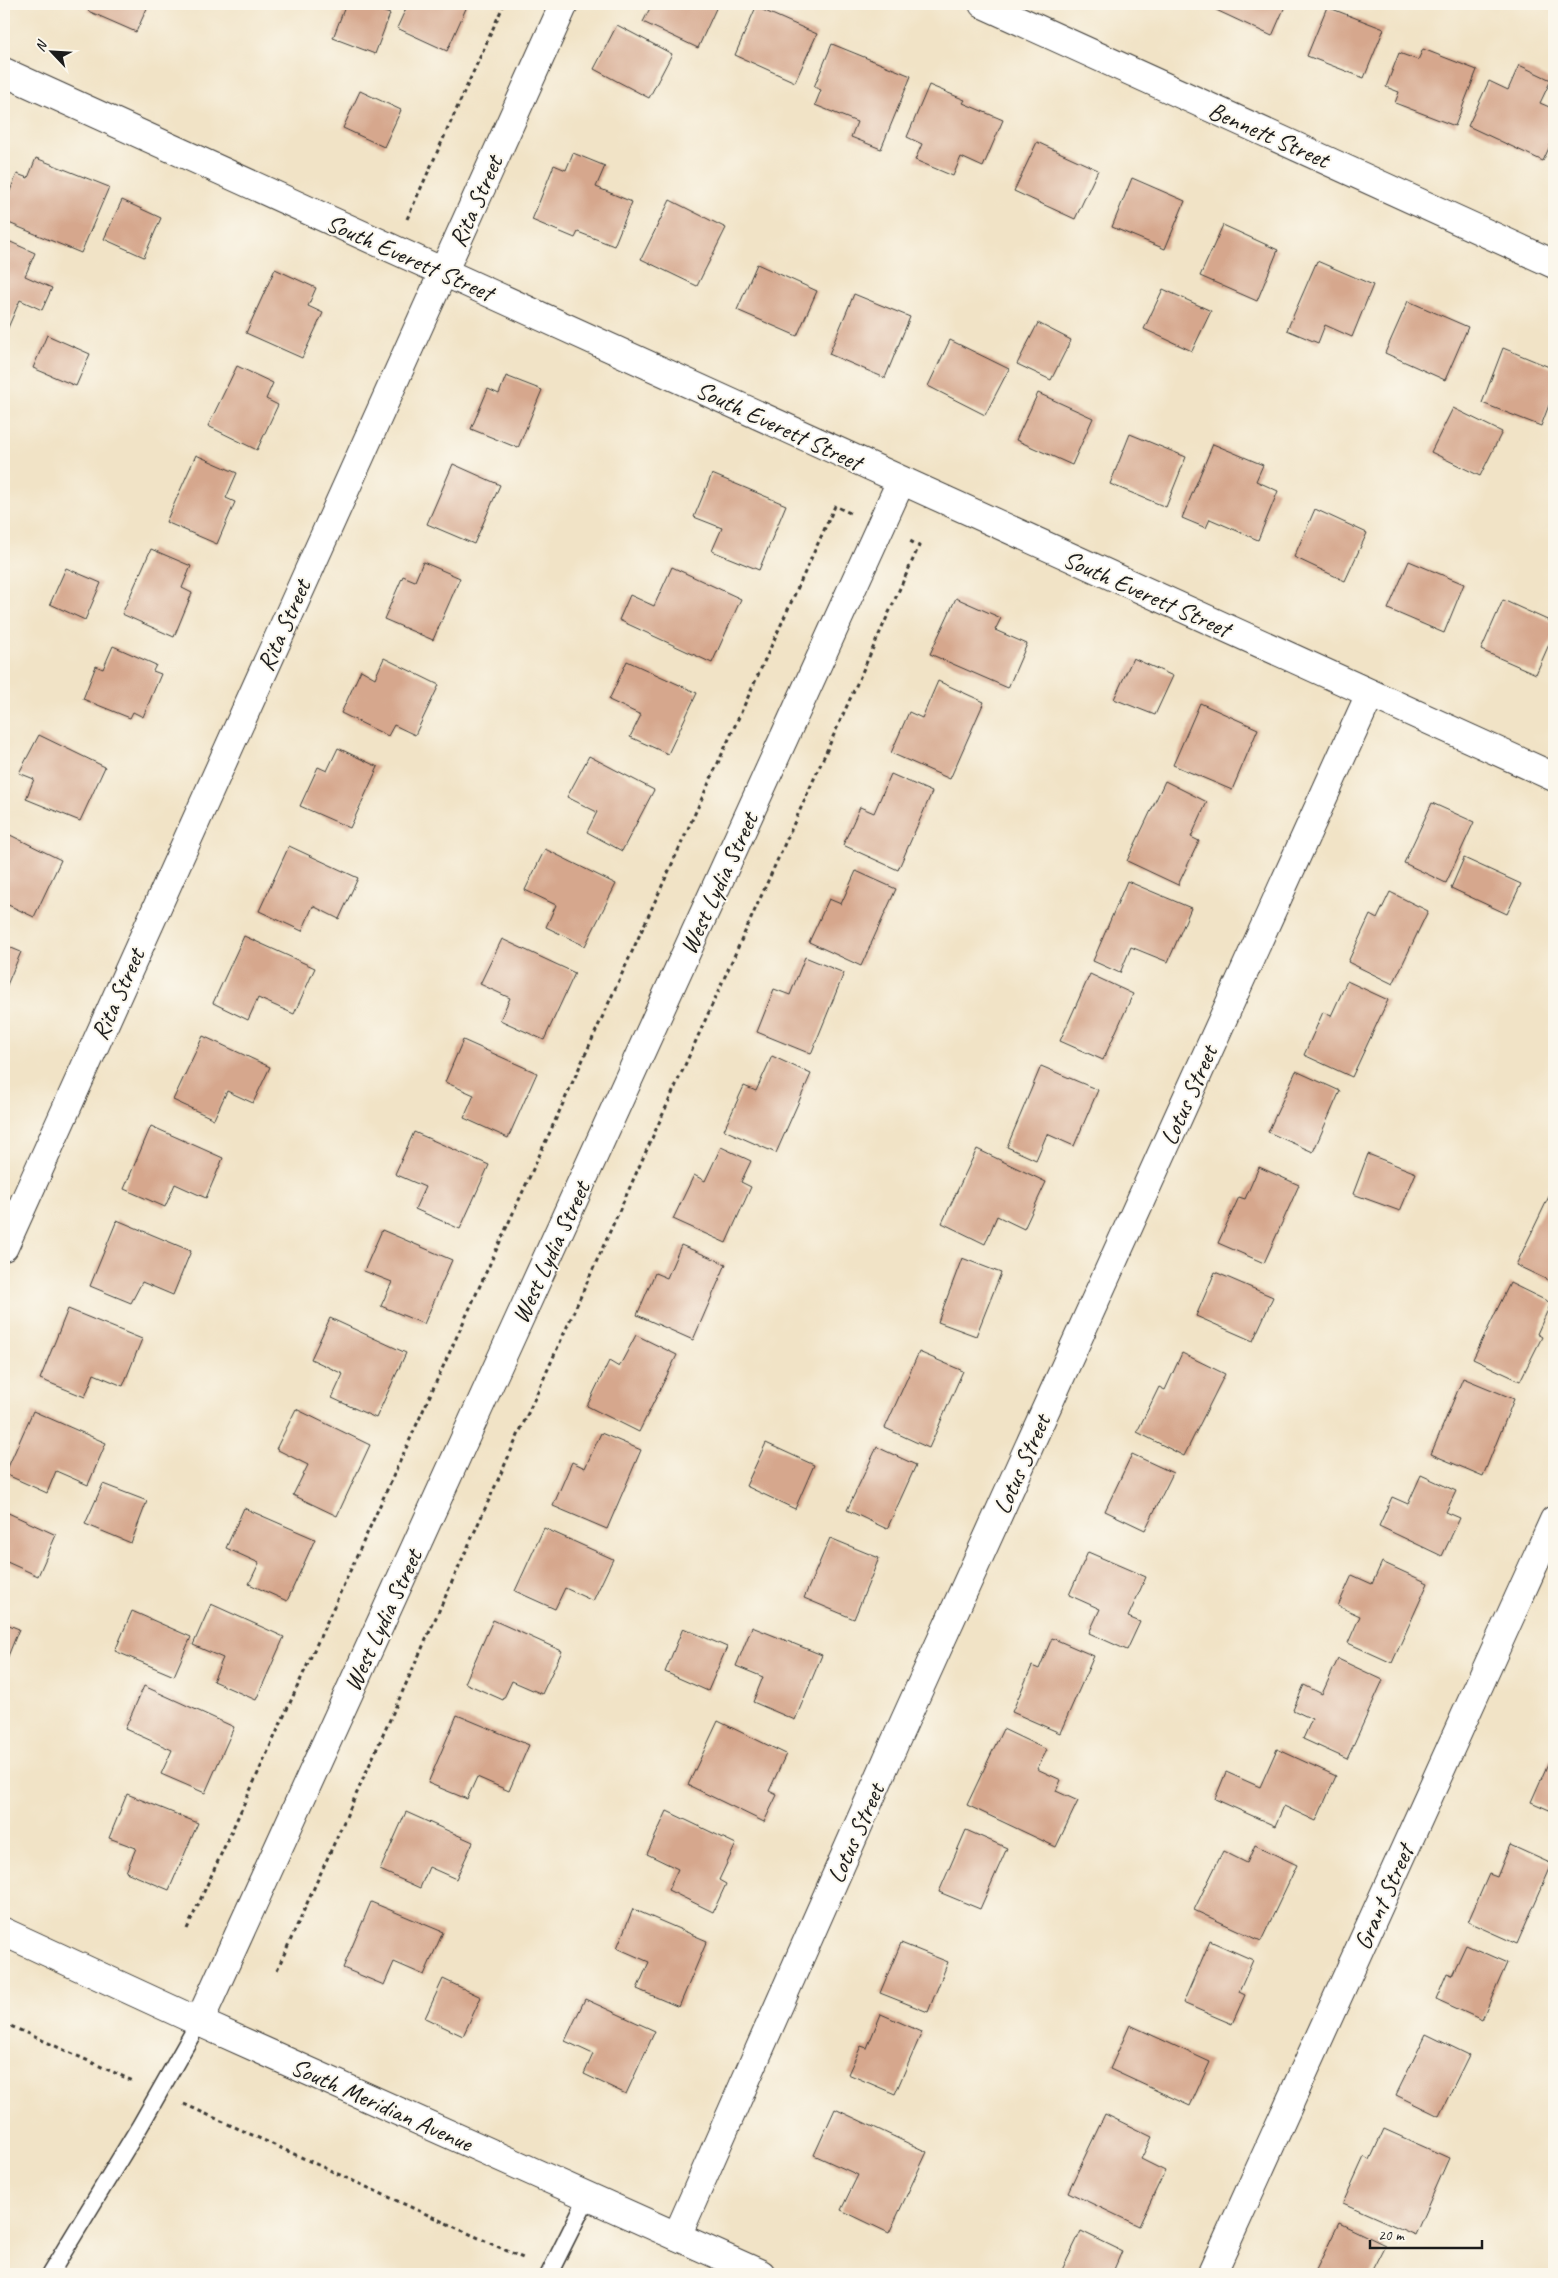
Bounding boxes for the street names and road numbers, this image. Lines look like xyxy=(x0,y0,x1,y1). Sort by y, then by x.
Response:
street label: Bennett Street xyxy=(1203,94,1336,177)
street label: Rita Street xyxy=(442,148,511,252)
street label: South Everett Street xyxy=(321,207,501,311)
street label: South Everett Street xyxy=(690,373,870,480)
street label: South Everett Street xyxy=(1058,543,1238,647)
street label: Rita Street xyxy=(250,572,319,676)
street label: West Lydia Street xyxy=(672,805,767,959)
street label: Rita Street xyxy=(84,941,153,1045)
street label: Lotus Street xyxy=(1153,1038,1226,1150)
street label: West Lydia Street xyxy=(504,1174,599,1328)
street label: Lotus Street xyxy=(986,1407,1059,1519)
street label: West Lydia Street xyxy=(336,1542,431,1696)
street label: Lotus Street xyxy=(820,1776,893,1888)
street label: Grant Street xyxy=(1347,1837,1423,1955)
street label: South Meridian Avenue xyxy=(286,2051,479,2160)

